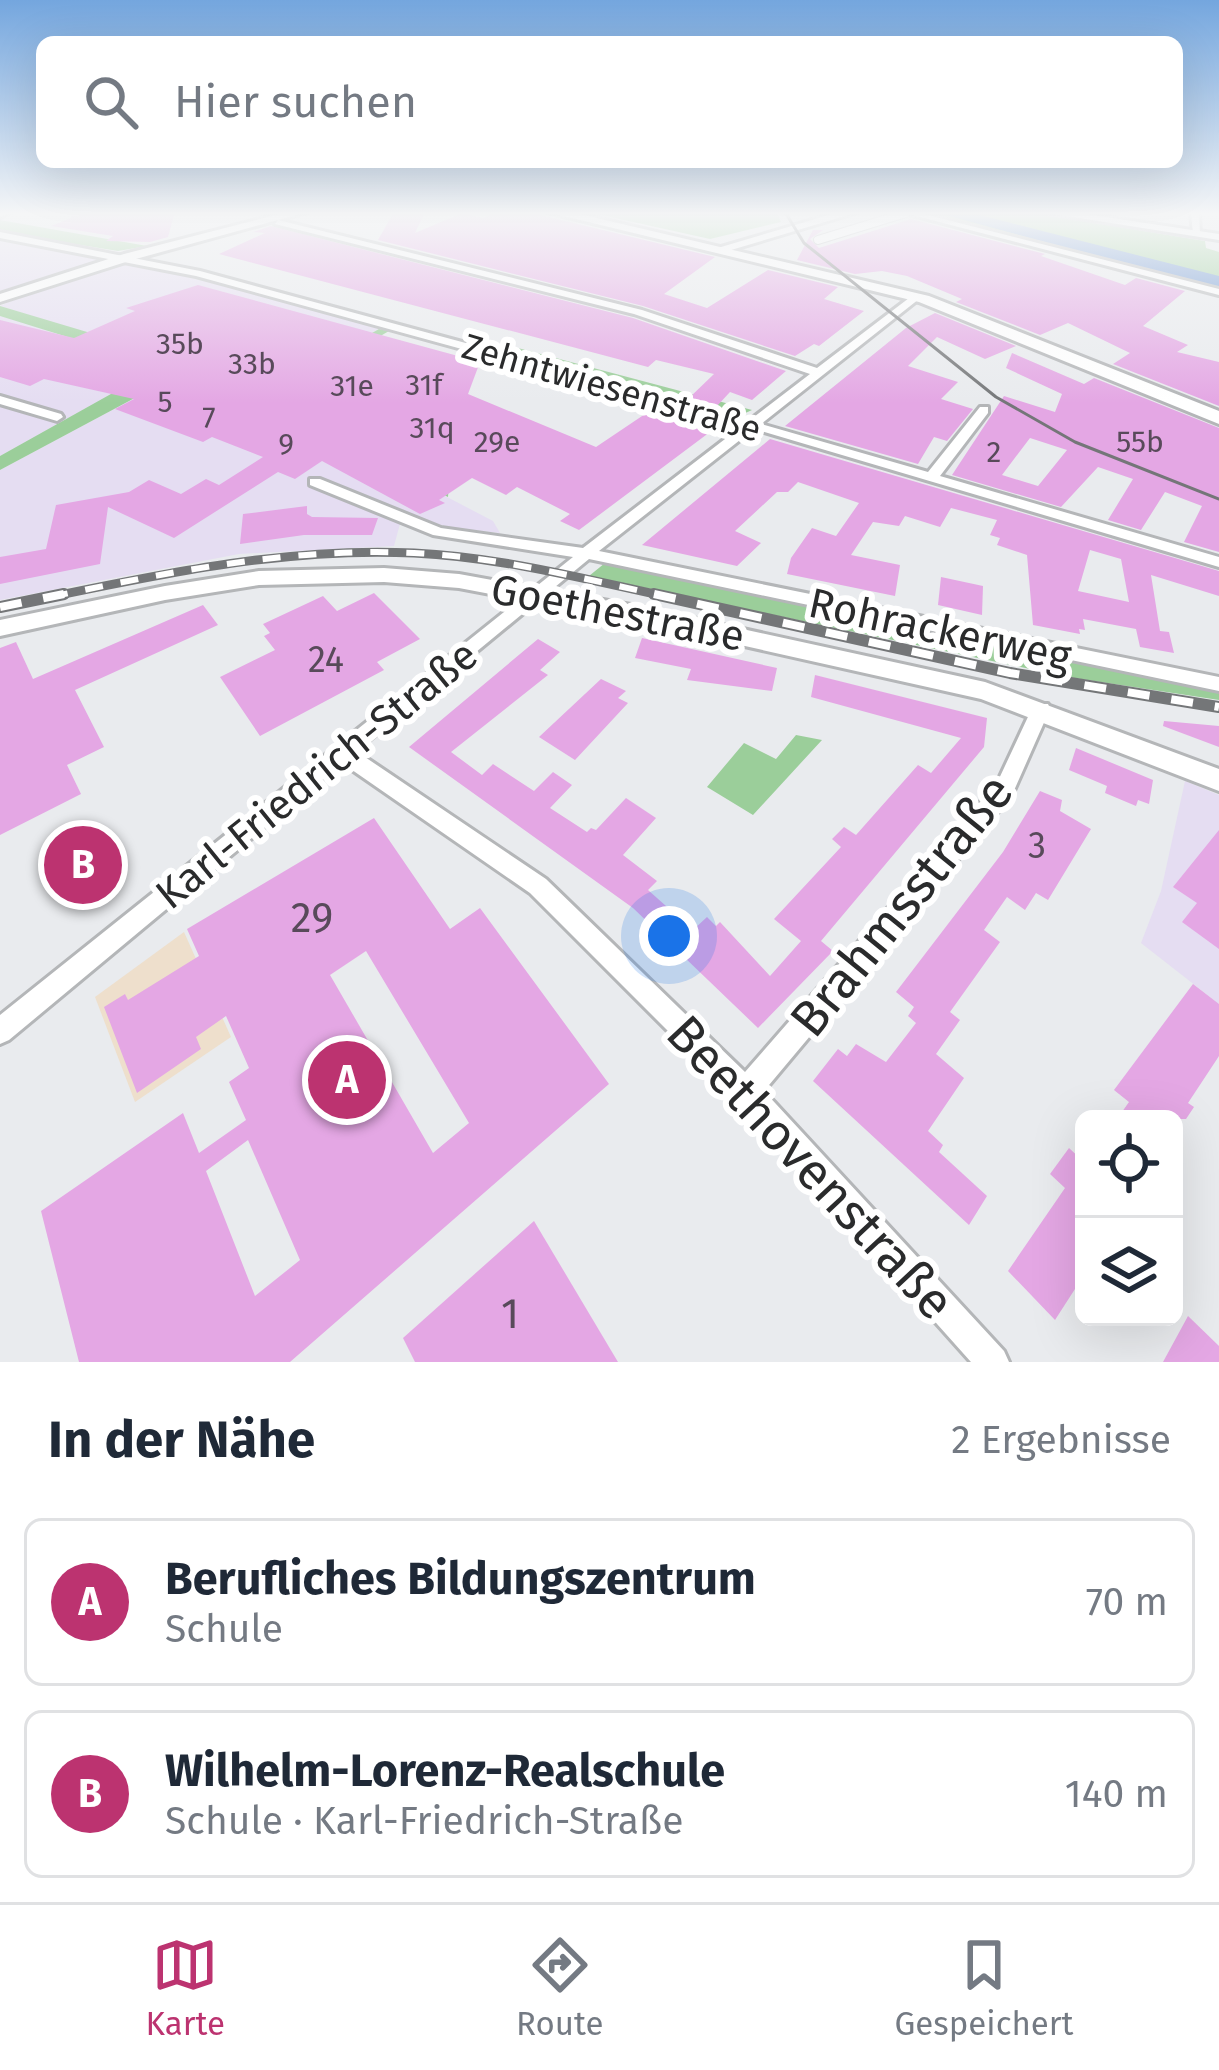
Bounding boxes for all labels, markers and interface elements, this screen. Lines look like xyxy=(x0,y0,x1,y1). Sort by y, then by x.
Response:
search box xyxy=(36,36,1183,168)
icon: search xyxy=(78,69,144,135)
text: Hier suchen xyxy=(174,75,417,129)
street label: Zehntwiesenstraße xyxy=(457,324,766,452)
house number: 35b xyxy=(156,326,204,362)
house number: 33b xyxy=(228,346,276,382)
house number: 31f xyxy=(405,367,445,403)
house number: 31e xyxy=(330,368,374,404)
house number: 5 xyxy=(157,384,173,420)
house number: 7 xyxy=(202,400,216,436)
house number: 31q xyxy=(409,410,455,446)
house number: 29e xyxy=(474,424,520,460)
house number: 55b xyxy=(1116,424,1164,460)
house number: 9 xyxy=(278,426,294,462)
house number: 2 xyxy=(987,434,1001,470)
street label: Goethestraße xyxy=(487,564,749,662)
street label: Rohrackerweg xyxy=(804,578,1076,682)
street label: Karl-Friedrich-Straße xyxy=(146,630,487,920)
house number: 24 xyxy=(308,638,344,682)
street label: Brahmsstraße xyxy=(777,762,1026,1049)
pin: B xyxy=(44,820,122,910)
house number: 3 xyxy=(1028,824,1046,868)
house number: 29 xyxy=(291,893,333,943)
your location xyxy=(639,906,699,966)
street label: Beethovenstraße xyxy=(654,1003,967,1333)
pin: A xyxy=(308,1035,386,1125)
map controls xyxy=(1075,1110,1183,1326)
button: locate xyxy=(1075,1110,1183,1218)
button: layers xyxy=(1075,1218,1183,1326)
house number: 1 xyxy=(501,1289,519,1339)
text: In der Nähe xyxy=(48,1409,315,1471)
text: 2 Ergebnisse xyxy=(951,1417,1171,1463)
text: Berufliches Bildungszentrum xyxy=(165,1552,756,1606)
text: A xyxy=(78,1579,102,1625)
text: 70 m xyxy=(1086,1579,1168,1625)
text: Schule xyxy=(165,1606,283,1652)
text: Wilhelm-Lorenz-Realschule xyxy=(165,1744,725,1798)
text: B xyxy=(78,1771,102,1817)
text: 140 m xyxy=(1065,1771,1168,1817)
text: Schule · Karl-Friedrich-Straße xyxy=(165,1798,683,1844)
tab: Karte xyxy=(146,1932,225,2044)
tab: Route xyxy=(516,1932,603,2044)
tab: Gespeichert xyxy=(895,1932,1073,2044)

